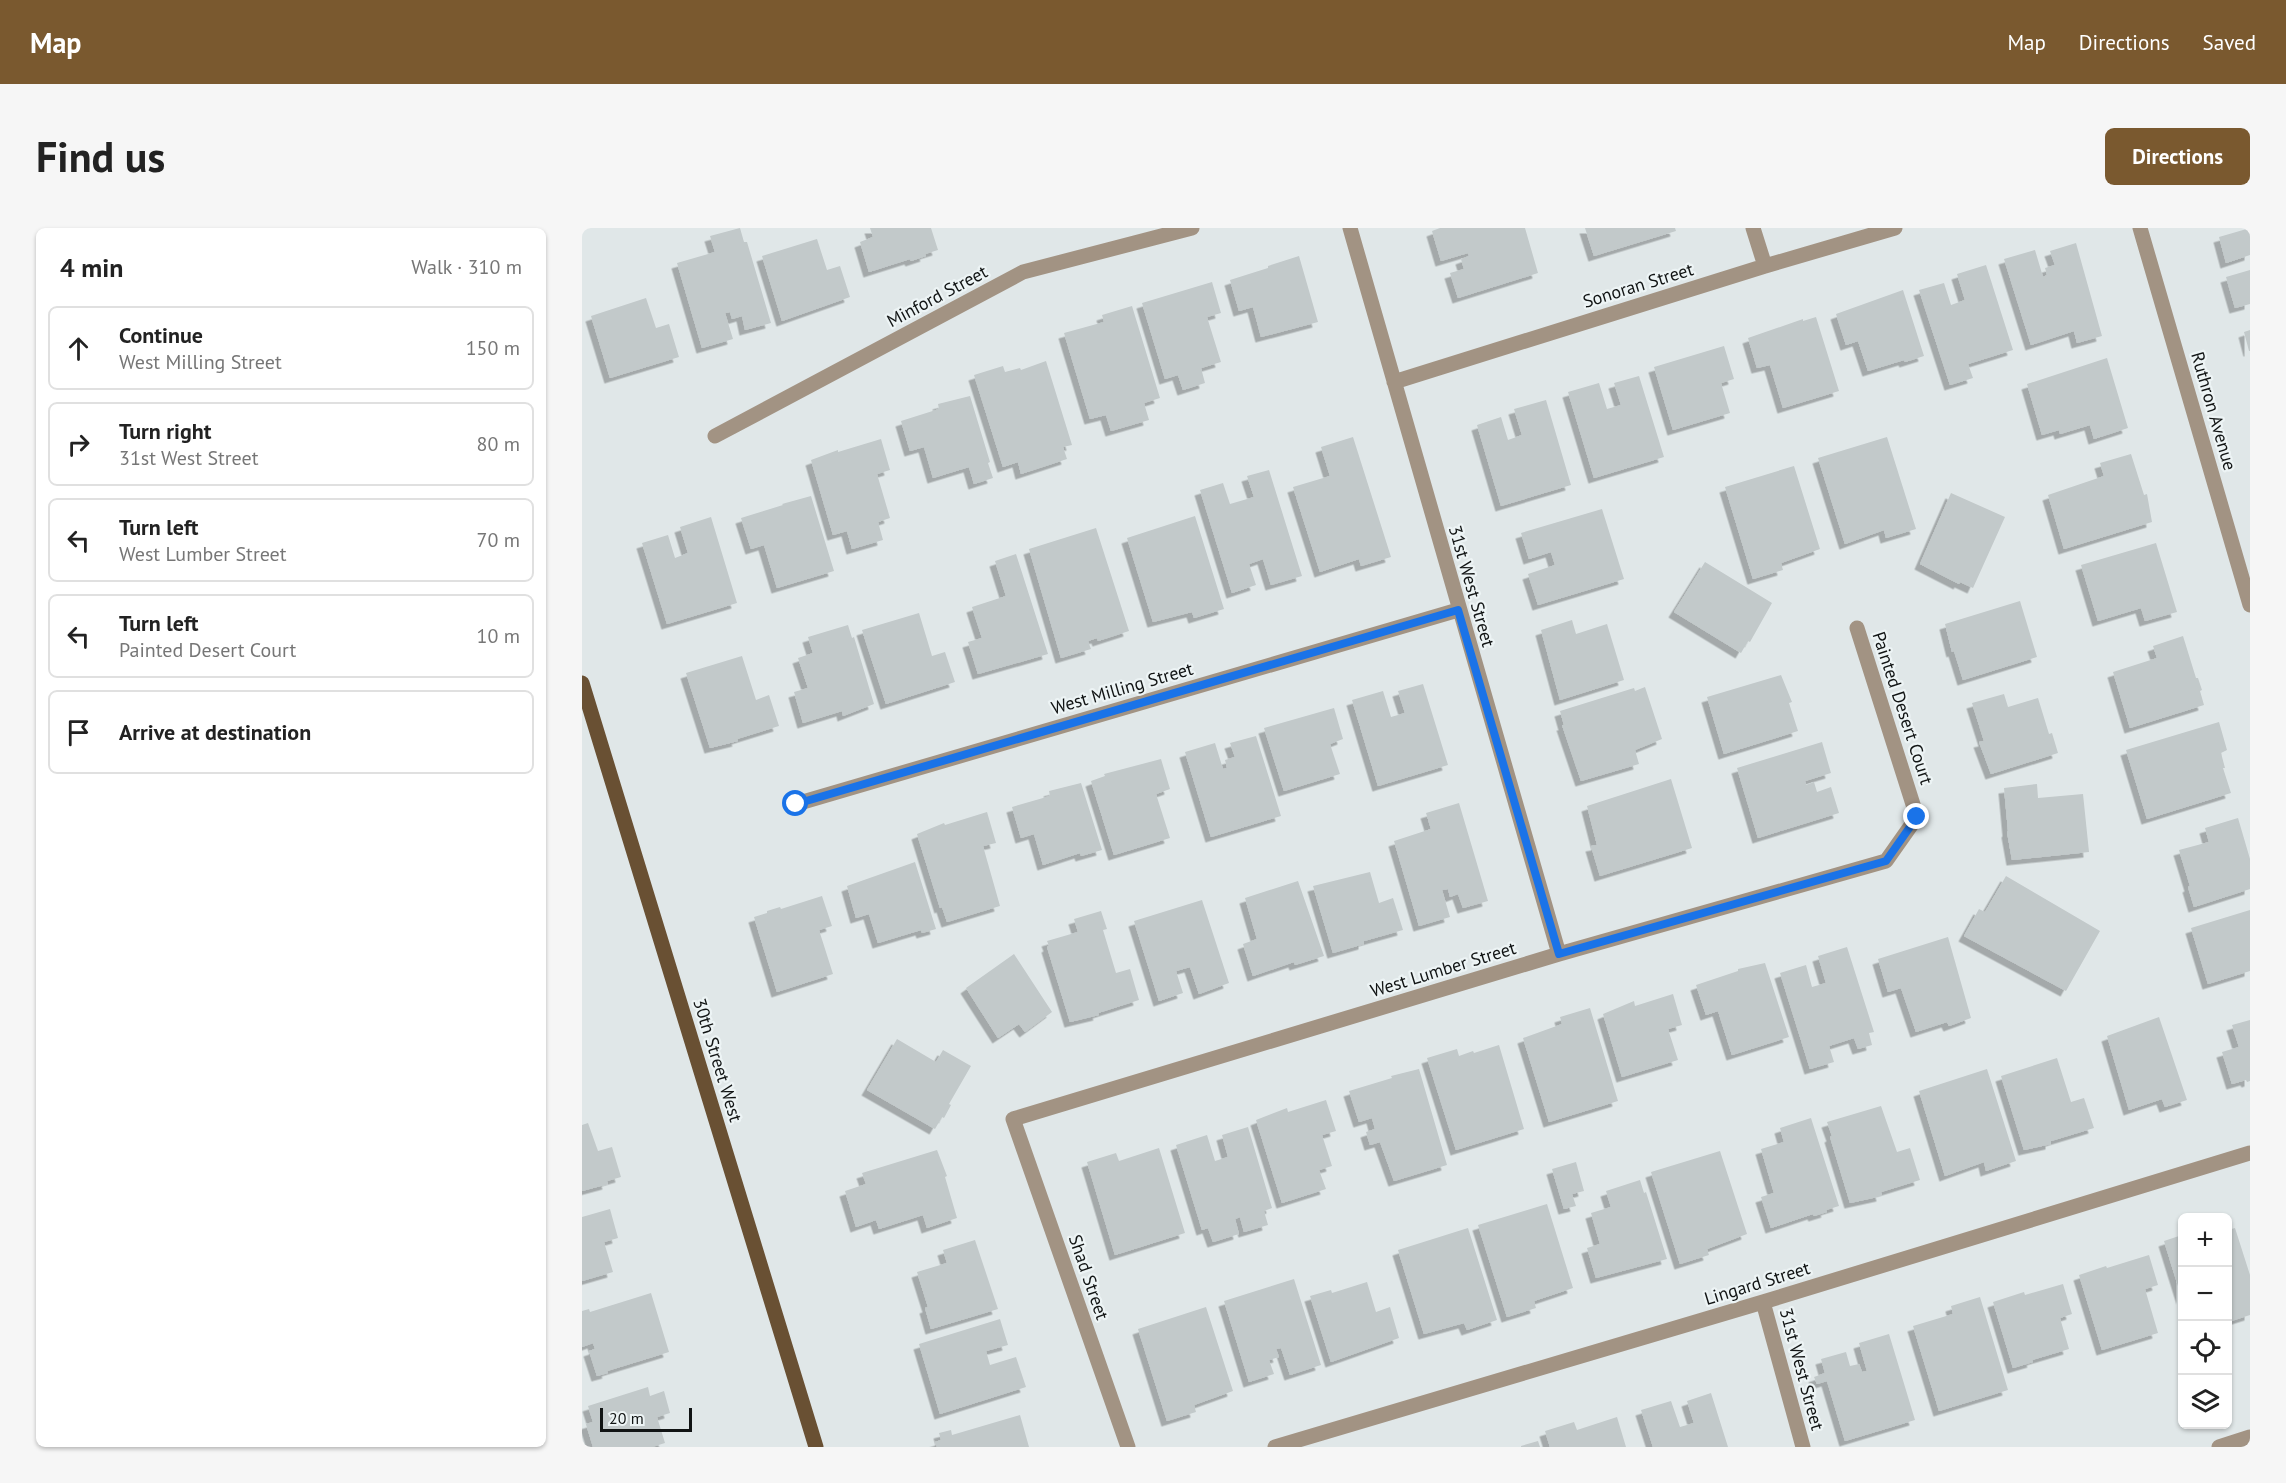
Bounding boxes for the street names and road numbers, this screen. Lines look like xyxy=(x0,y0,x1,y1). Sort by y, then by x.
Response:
street label: Sonoran Street xyxy=(1580,257,1696,313)
street label: Minford Street xyxy=(883,260,991,332)
street label: Ruthron Avenue xyxy=(2186,349,2242,473)
street label: 31st West Street xyxy=(1444,523,1500,649)
street label: Painted Desert Court xyxy=(1867,629,1939,787)
street label: West Milling Street xyxy=(1048,657,1196,719)
street label: West Lumber Street xyxy=(1368,936,1518,1002)
street label: 30th Street West xyxy=(688,996,748,1124)
street label: Shad Street xyxy=(1064,1231,1114,1323)
street label: Lingard Street xyxy=(1701,1256,1813,1310)
street label: 31st West Street xyxy=(1775,1305,1829,1433)

